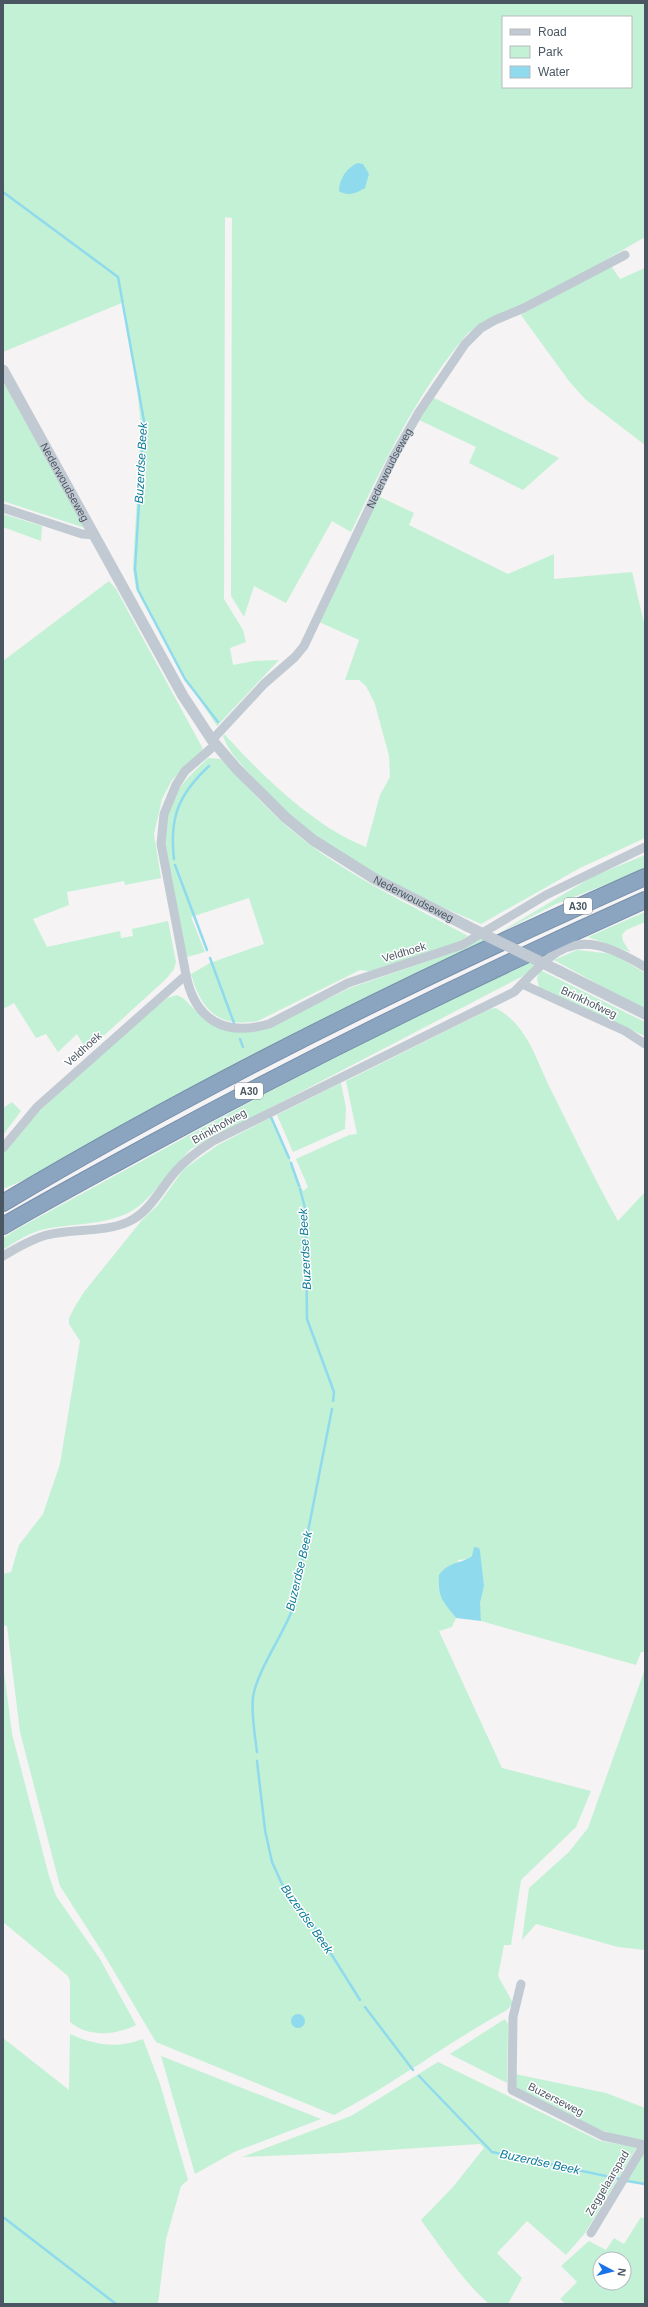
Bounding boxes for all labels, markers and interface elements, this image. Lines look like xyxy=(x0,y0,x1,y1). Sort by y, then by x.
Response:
legend xyxy=(502,16,632,88)
text: Road xyxy=(538,25,567,39)
text: Park xyxy=(538,45,564,59)
text: Water xyxy=(538,65,570,79)
water label: Buzerdse Beek xyxy=(132,421,150,504)
street label: Nederwoudseweg xyxy=(364,426,415,510)
street label: Nederwoudseweg xyxy=(38,441,91,524)
street label: Nederwoudseweg xyxy=(372,873,456,924)
road number: A30 xyxy=(564,898,592,914)
street label: Veldhoek xyxy=(381,939,428,964)
street label: Brinkhofweg xyxy=(559,984,619,1020)
street label: Veldhoek xyxy=(62,1029,104,1069)
road number: A30 xyxy=(235,1083,263,1099)
street label: Brinkhofweg xyxy=(190,1106,248,1146)
water label: Buzerdse Beek xyxy=(296,1207,314,1290)
water label: Buzerdse Beek xyxy=(283,1529,315,1612)
water label: Buzerdse Beek xyxy=(278,1882,337,1957)
street label: Buzerseweg xyxy=(526,2080,586,2118)
water label: Buzerdse Beek xyxy=(499,2147,582,2178)
street label: Zeggelaarspad xyxy=(583,2148,631,2218)
north arrow xyxy=(592,2251,632,2291)
text: N xyxy=(615,2268,628,2277)

